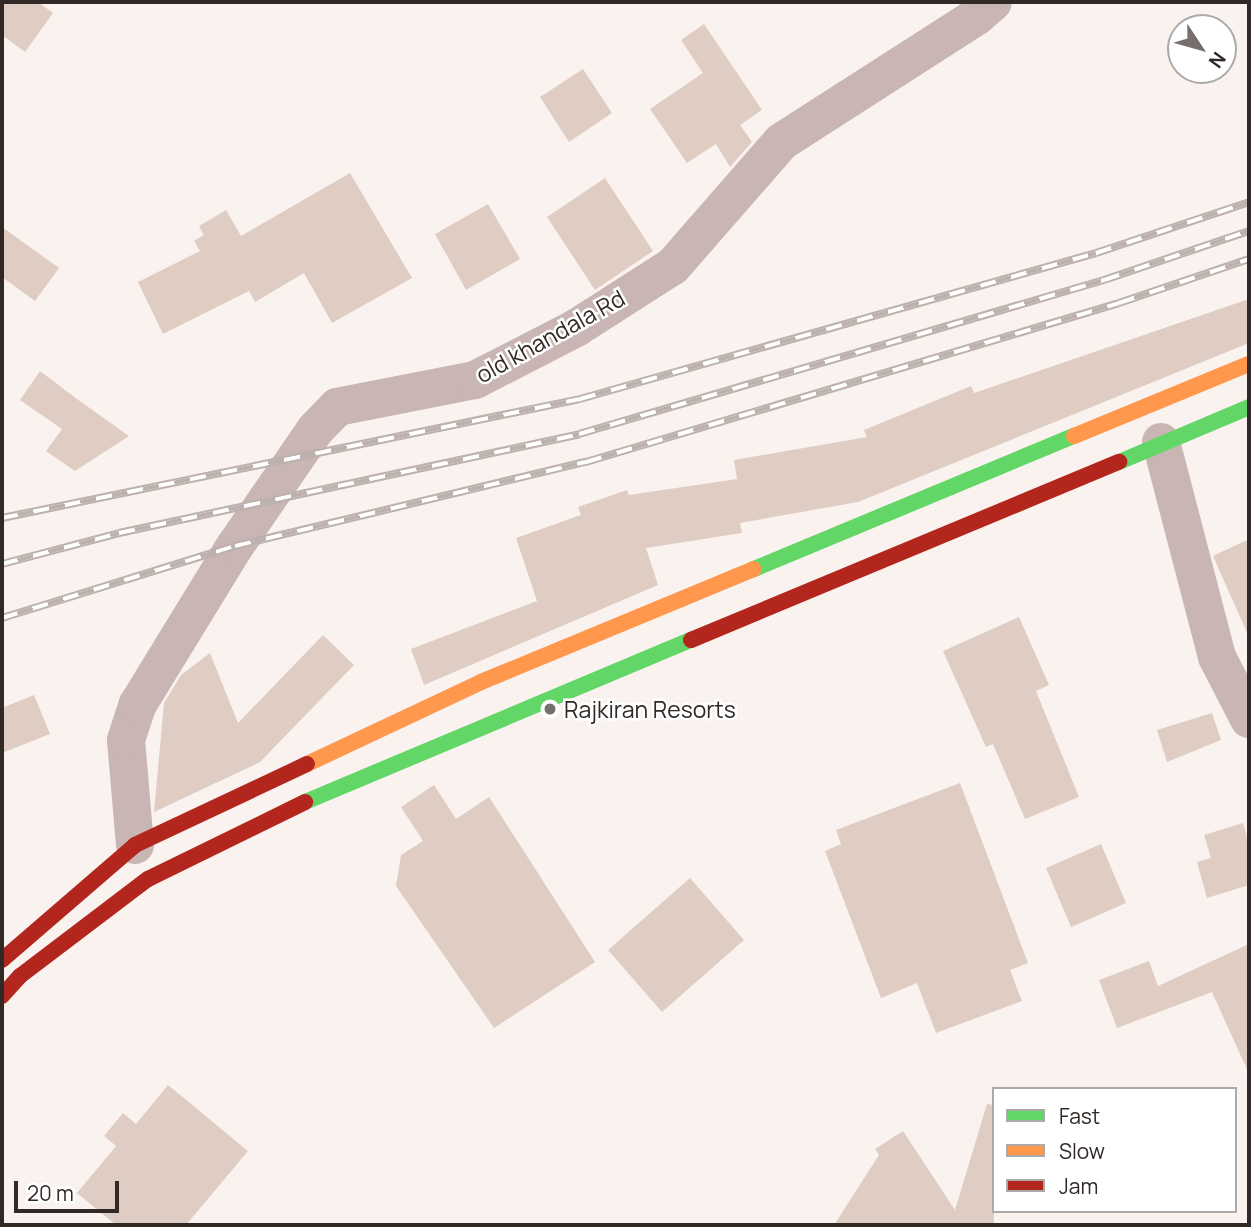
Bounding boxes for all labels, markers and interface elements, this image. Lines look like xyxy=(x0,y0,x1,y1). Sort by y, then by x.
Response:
north arrow xyxy=(1167,14,1237,84)
text: N xyxy=(1203,47,1232,73)
street label: old khandala Rd xyxy=(471,284,629,388)
place label: Rajkiran Resorts xyxy=(564,695,736,723)
marker: Rajkiran Resorts xyxy=(542,701,558,717)
legend xyxy=(992,1087,1237,1213)
text: Fast xyxy=(1059,1102,1100,1130)
text: Slow xyxy=(1059,1137,1105,1165)
scale bar xyxy=(18,1168,122,1212)
text: Jam xyxy=(1059,1172,1098,1200)
text: 20 m xyxy=(27,1179,74,1207)

